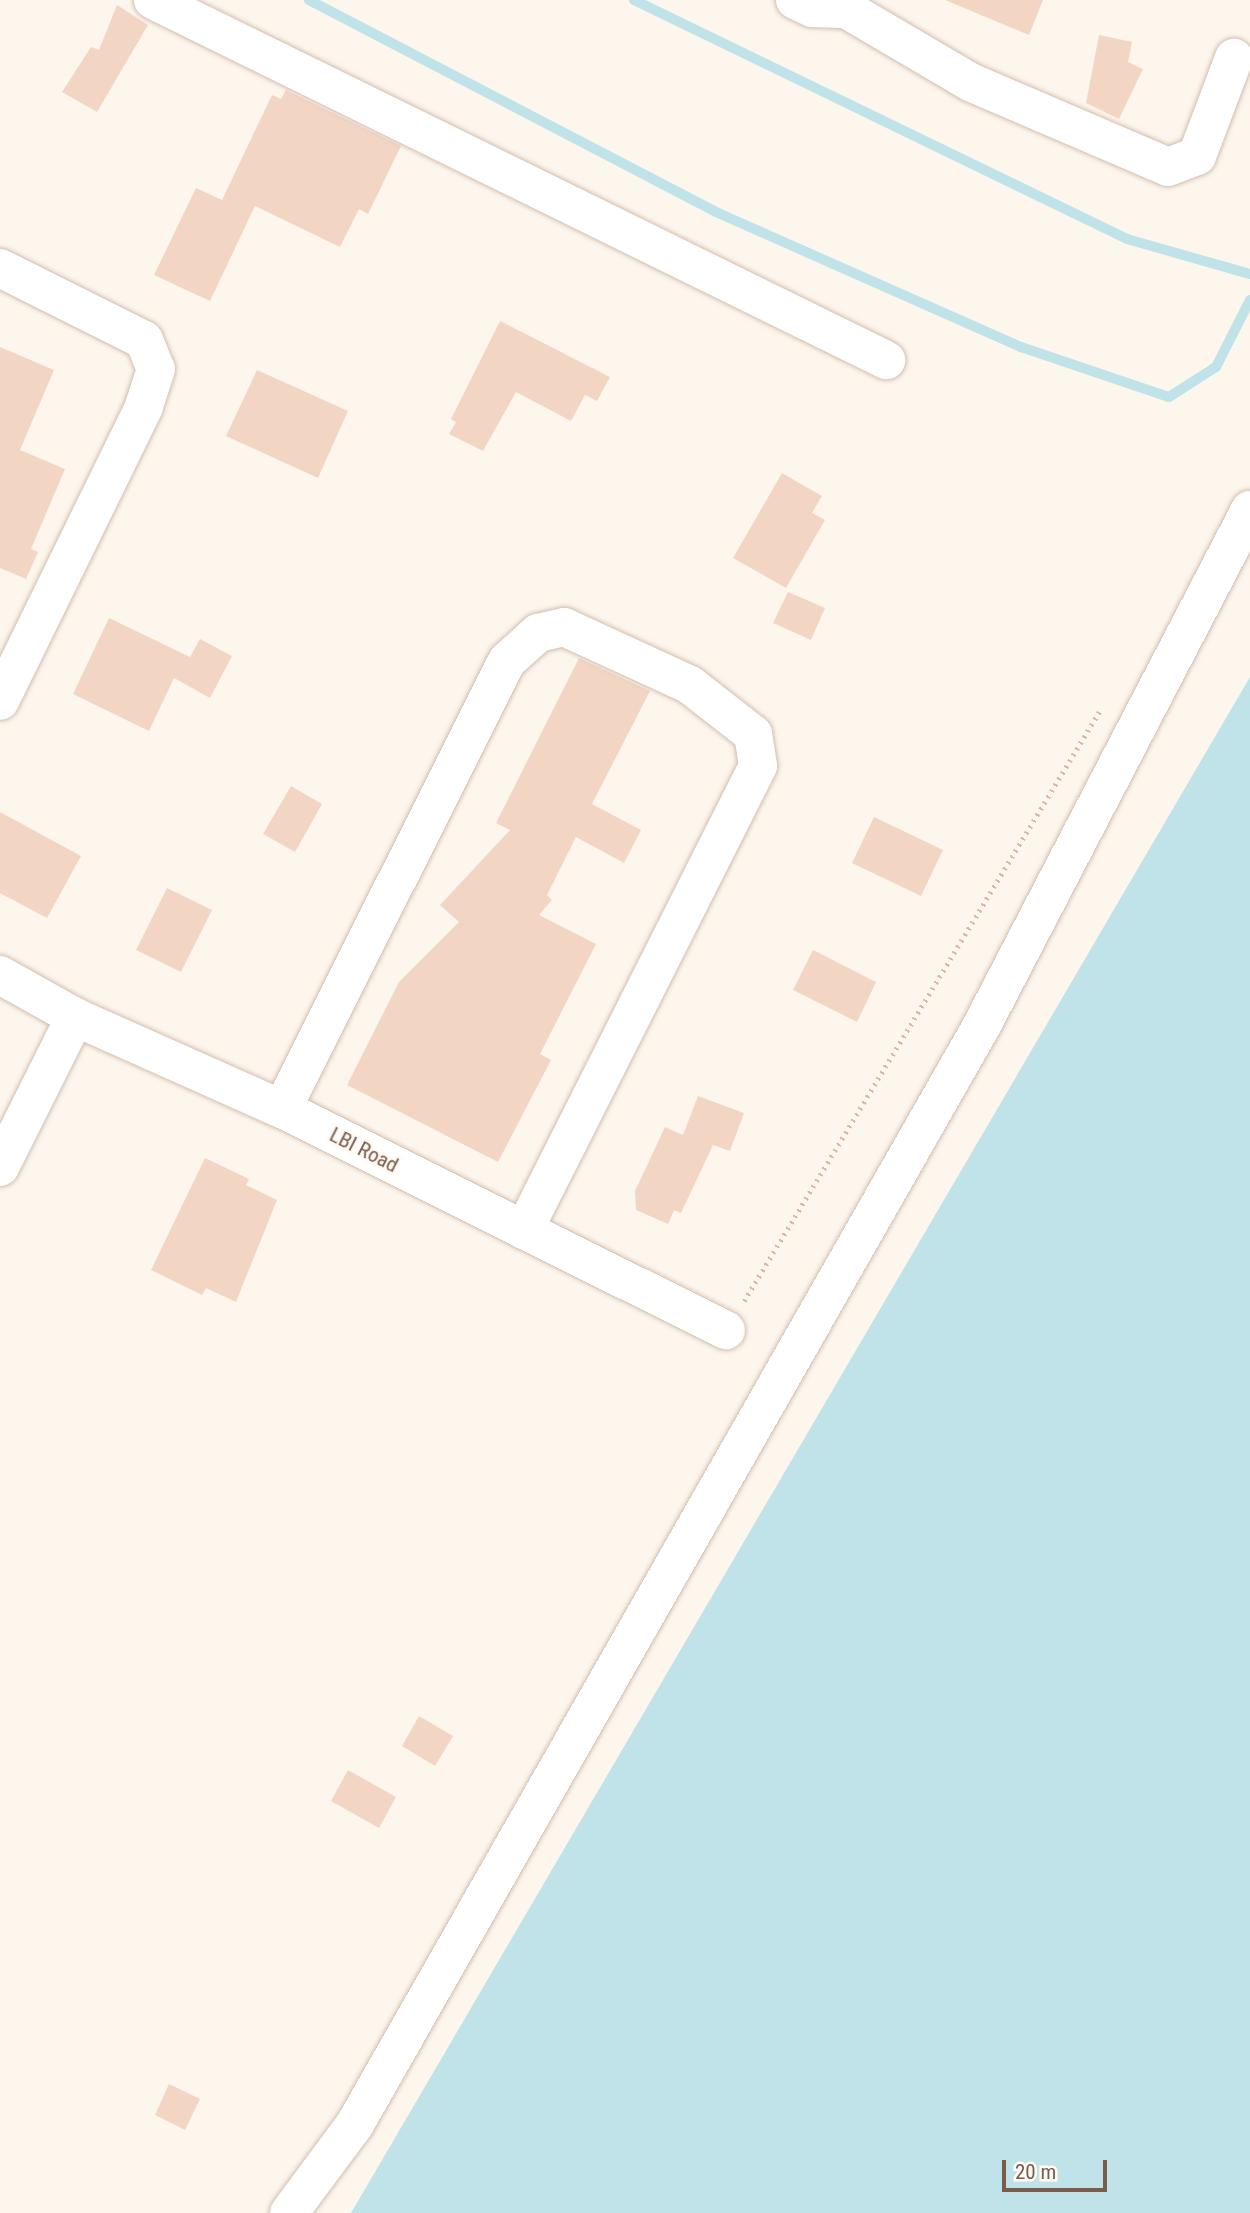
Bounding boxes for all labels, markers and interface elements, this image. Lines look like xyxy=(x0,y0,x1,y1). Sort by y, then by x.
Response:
street label: LBI Road xyxy=(325,1122,403,1178)
scale bar xyxy=(1005,2146,1110,2190)
text: 20 m xyxy=(1015,2160,1056,2184)

